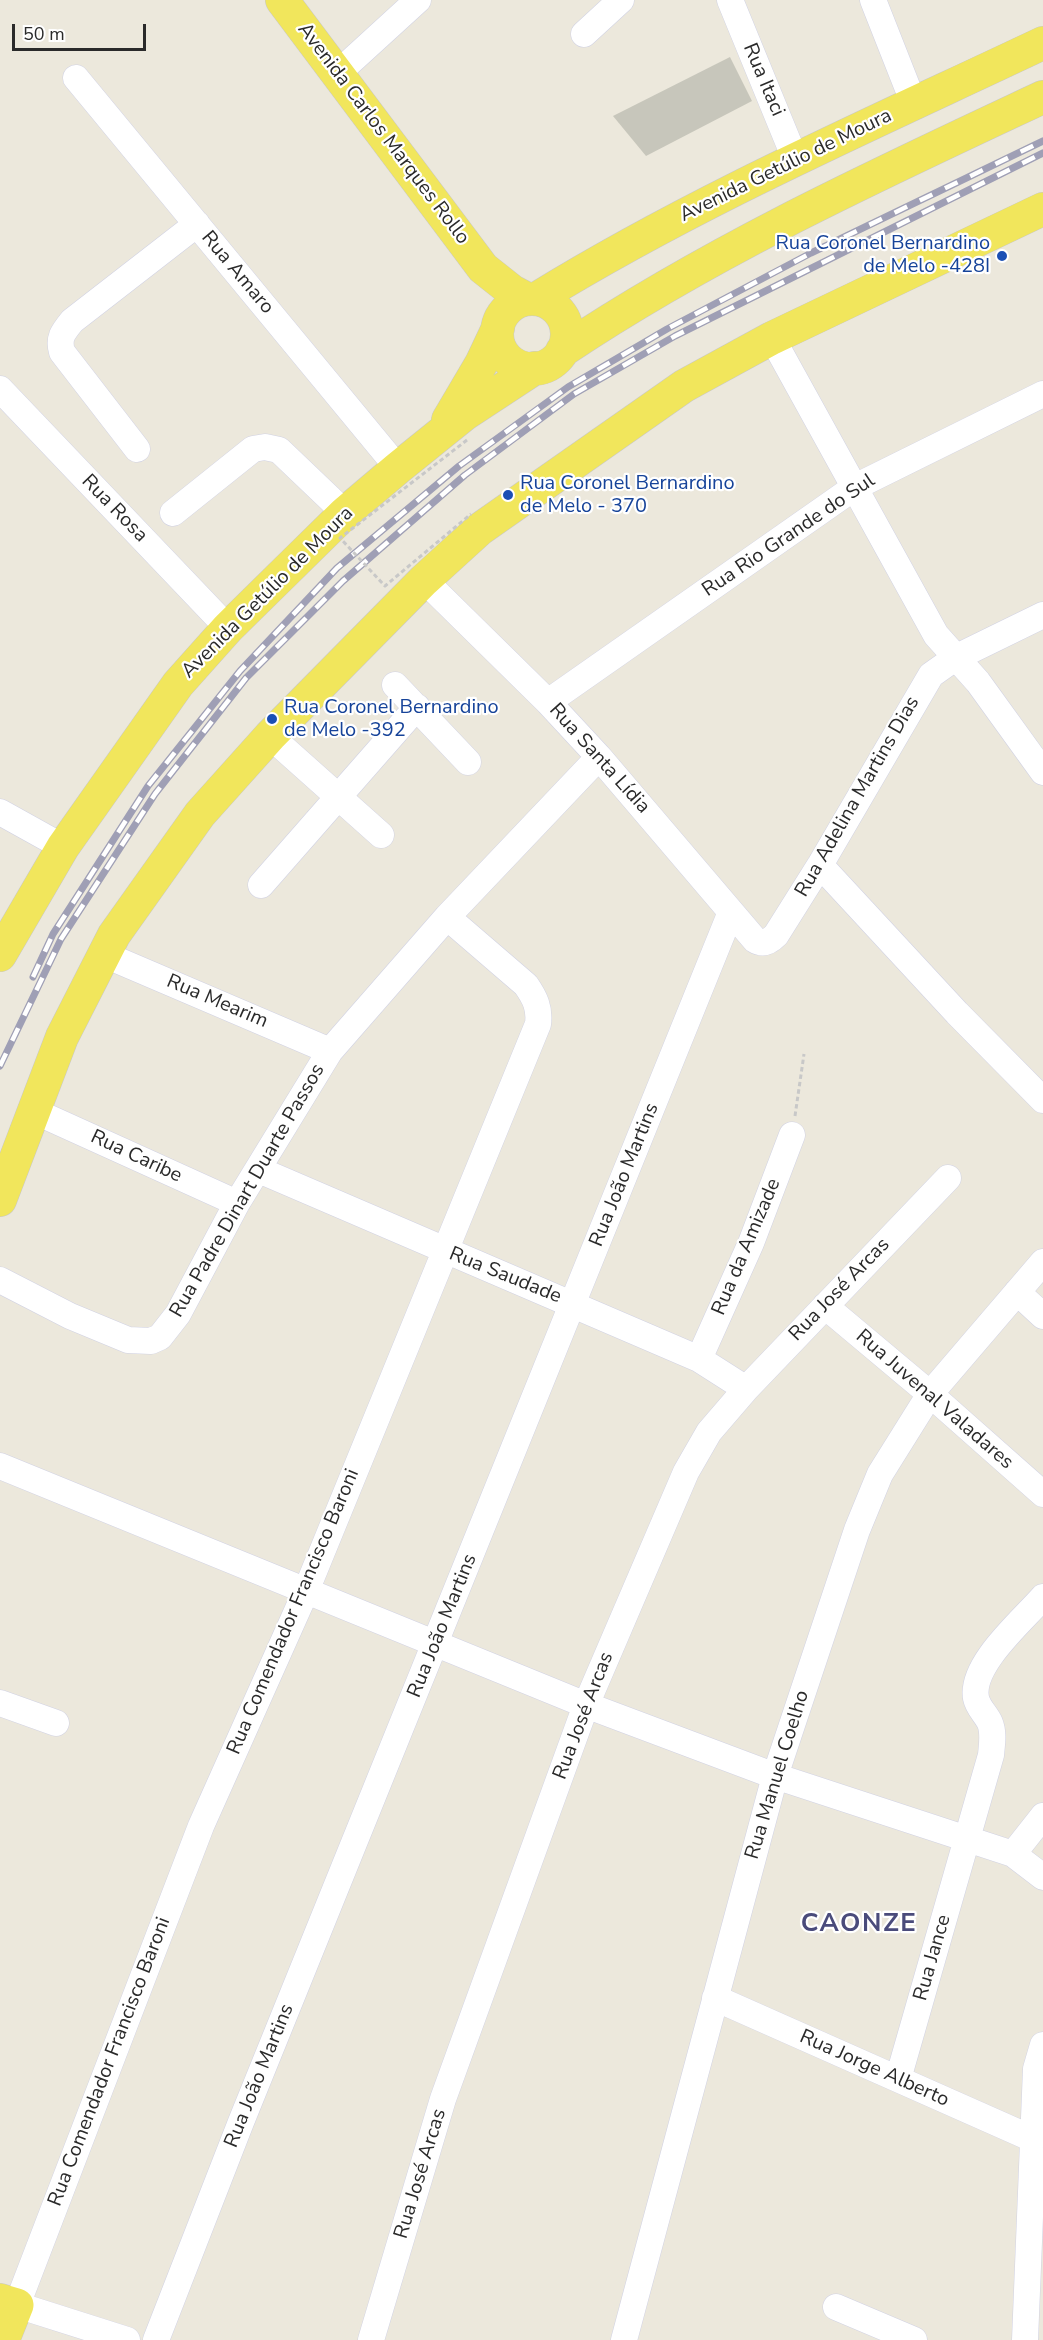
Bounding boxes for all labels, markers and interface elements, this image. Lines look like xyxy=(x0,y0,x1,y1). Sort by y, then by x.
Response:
scale bar xyxy=(15,12,148,50)
street label: Avenida Carlos Marques Rollo xyxy=(292,19,474,249)
text: 50 m xyxy=(23,22,65,46)
street label: Rua Itaci xyxy=(737,40,789,120)
street label: Avenida Getúlio de Moura xyxy=(676,104,896,228)
street label: Rua Amaro xyxy=(195,227,279,319)
place label: Rua Coronel Bernardino de Melo -428I xyxy=(775,232,990,279)
marker: Rua Coronel Bernardino de Melo -428I xyxy=(995,249,1009,263)
street label: Rua Rio Grande do Sul xyxy=(698,469,880,603)
street label: Rua Rosa xyxy=(76,470,152,548)
place label: Rua Coronel Bernardino de Melo - 370 xyxy=(520,472,735,519)
marker: Rua Coronel Bernardino de Melo - 370 xyxy=(501,488,515,502)
street label: Avenida Getúlio de Moura xyxy=(177,502,359,684)
street label: Rua Adelina Martins Dias xyxy=(791,692,925,902)
place label: Rua Coronel Bernardino de Melo -392 xyxy=(284,696,499,743)
street label: Rua Santa Lídia xyxy=(543,699,655,819)
marker: Rua Coronel Bernardino de Melo -392 xyxy=(265,712,279,726)
street label: Rua Mearim xyxy=(163,970,271,1034)
street label: Rua Padre Dinart Duarte Passos xyxy=(165,1060,331,1322)
street label: Rua João Martins xyxy=(585,1100,665,1250)
street label: Rua Caribe xyxy=(86,1125,186,1189)
street label: Rua da Amizade xyxy=(707,1175,787,1319)
street label: Rua José Arcas xyxy=(785,1233,895,1347)
street label: Rua Saudade xyxy=(445,1243,565,1309)
street label: Rua Juvenal Valadares xyxy=(850,1325,1018,1475)
street label: Rua Comendador Francisco Baroni xyxy=(223,1466,365,1758)
street label: Rua João Martins xyxy=(403,1551,483,1701)
street label: Rua José Arcas xyxy=(549,1649,619,1783)
street label: Rua Manuel Coelho xyxy=(741,1688,815,1862)
district label: CAONZE xyxy=(801,1909,917,1941)
street label: Rua Jance xyxy=(909,1912,957,2004)
street label: Rua Comendador Francisco Baroni xyxy=(44,1914,176,2210)
street label: Rua João Martins xyxy=(220,2001,300,2151)
street label: Rua Jorge Alberto xyxy=(796,2025,952,2113)
street label: Rua José Arcas xyxy=(390,2106,452,2242)

